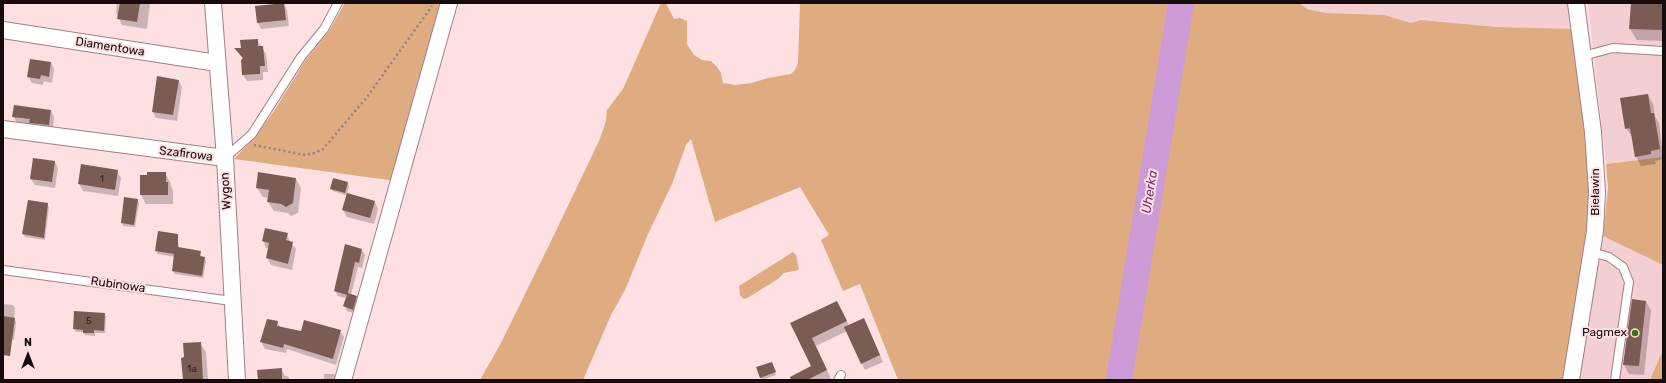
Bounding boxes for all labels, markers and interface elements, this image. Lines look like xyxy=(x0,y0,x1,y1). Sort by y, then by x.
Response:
street label: Diamentowa xyxy=(74,34,146,60)
street label: Szafirowa xyxy=(158,144,214,164)
street label: Bieławin xyxy=(1589,168,1603,216)
water label: Uherka xyxy=(1139,169,1161,215)
street label: Wygon xyxy=(218,172,234,210)
house number: 1 xyxy=(100,173,104,185)
street label: Rubinowa xyxy=(90,274,146,296)
house number: 5 xyxy=(86,315,92,327)
place label: Pagmex xyxy=(1582,326,1627,340)
marker: Pagmex xyxy=(1630,328,1640,338)
north arrow xyxy=(8,335,48,375)
text: N xyxy=(24,336,32,349)
house number: 1a xyxy=(187,363,197,375)

